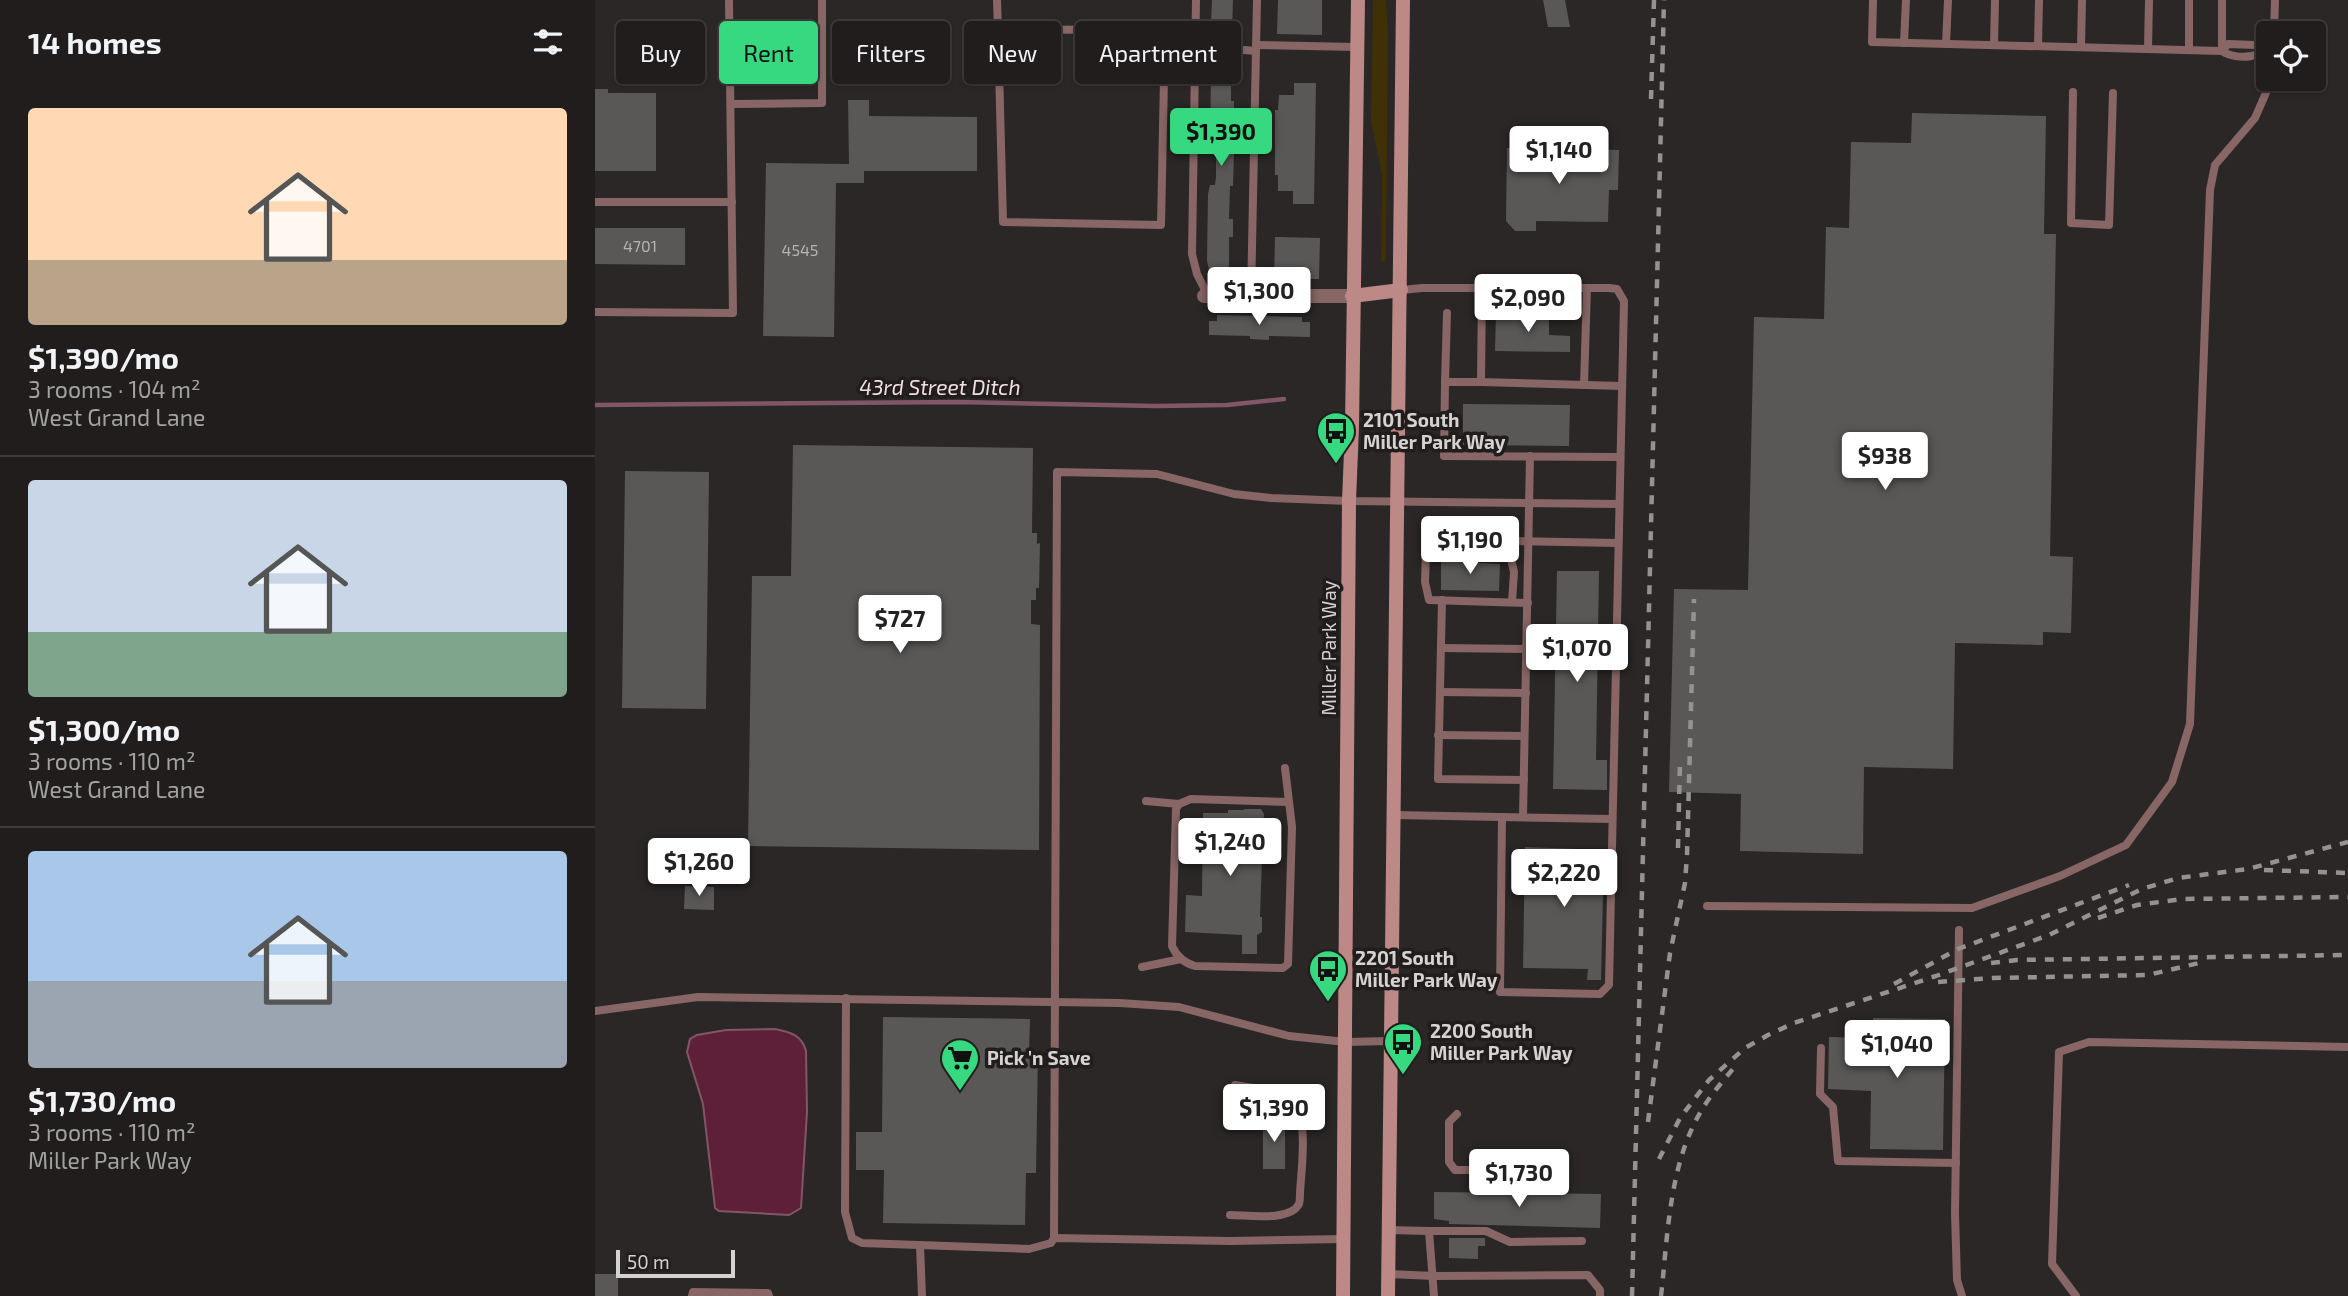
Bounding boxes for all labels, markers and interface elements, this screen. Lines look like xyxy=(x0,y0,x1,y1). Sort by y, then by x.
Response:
chip: Buy xyxy=(616,21,705,84)
chip: Rent xyxy=(719,21,818,84)
chip: Filters xyxy=(832,21,950,84)
chip: New xyxy=(964,21,1061,84)
chip: Apartment xyxy=(1075,21,1241,84)
map controls xyxy=(2256,21,2326,91)
button: locate xyxy=(2256,21,2326,91)
icon: filters xyxy=(529,23,567,61)
text: 14 homes xyxy=(28,24,162,60)
pin: $1,390 xyxy=(1164,108,1278,168)
text: $1,390 xyxy=(1186,117,1256,145)
pin: $1,140 xyxy=(1502,127,1616,186)
text: $1,140 xyxy=(1526,135,1592,163)
icon: home xyxy=(235,154,361,280)
house number: 4701 xyxy=(623,236,657,255)
house number: 4545 xyxy=(782,240,818,259)
pin: $1,300 xyxy=(1202,268,1316,327)
pin: $2,090 xyxy=(1471,274,1585,334)
text: $1,300 xyxy=(1224,276,1294,304)
text: $2,090 xyxy=(1491,283,1565,311)
text: $1,390/mo xyxy=(28,339,179,375)
water label: 43rd Street Ditch xyxy=(859,374,1021,399)
text: 3 rooms · 104 m² xyxy=(28,375,200,403)
text: West Grand Lane xyxy=(28,403,205,431)
place label: 2101 South Miller Park Way xyxy=(1363,408,1506,454)
bus stop icon: 2101 South Miller Park Way xyxy=(1315,410,1357,465)
pin: $938 xyxy=(1844,433,1926,492)
text: $938 xyxy=(1858,441,1912,469)
pin: $1,190 xyxy=(1413,516,1527,576)
text: $1,190 xyxy=(1437,525,1503,553)
icon: home xyxy=(235,526,361,652)
street label: Miller Park Way xyxy=(1317,580,1340,716)
pin: $727 xyxy=(859,596,941,655)
text: $727 xyxy=(875,604,926,632)
pin: $1,070 xyxy=(1520,624,1634,684)
text: $1,070 xyxy=(1542,633,1612,661)
text: $1,300/mo xyxy=(28,711,180,747)
text: 3 rooms · 110 m² xyxy=(28,747,195,775)
text: West Grand Lane xyxy=(28,775,205,803)
pin: $1,240 xyxy=(1173,818,1287,878)
text: $1,240 xyxy=(1194,827,1266,855)
pin: $1,260 xyxy=(642,838,756,898)
text: $1,260 xyxy=(664,847,734,875)
pin: $2,220 xyxy=(1507,850,1621,909)
text: $2,220 xyxy=(1527,858,1601,886)
icon: home xyxy=(235,897,361,1023)
place label: 2201 South Miller Park Way xyxy=(1355,946,1498,992)
bus stop icon: 2201 South Miller Park Way xyxy=(1307,948,1349,1003)
place label: 2200 South Miller Park Way xyxy=(1430,1019,1573,1065)
pin: $1,040 xyxy=(1840,1020,1954,1080)
bus stop icon: 2200 South Miller Park Way xyxy=(1382,1021,1424,1076)
text: $1,040 xyxy=(1861,1029,1933,1057)
supermarket icon: Pick 'n Save xyxy=(939,1037,981,1092)
place label: Pick 'n Save xyxy=(987,1046,1091,1069)
text: $1,730/mo xyxy=(28,1082,176,1118)
pin: $1,390 xyxy=(1217,1084,1331,1144)
text: $1,390 xyxy=(1239,1093,1309,1121)
text: 3 rooms · 110 m² xyxy=(28,1118,195,1146)
text: Miller Park Way xyxy=(28,1146,192,1174)
pin: $1,730 xyxy=(1462,1150,1576,1209)
text: $1,730 xyxy=(1485,1158,1553,1186)
scale bar xyxy=(616,1247,735,1279)
text: 50 m xyxy=(627,1250,670,1273)

